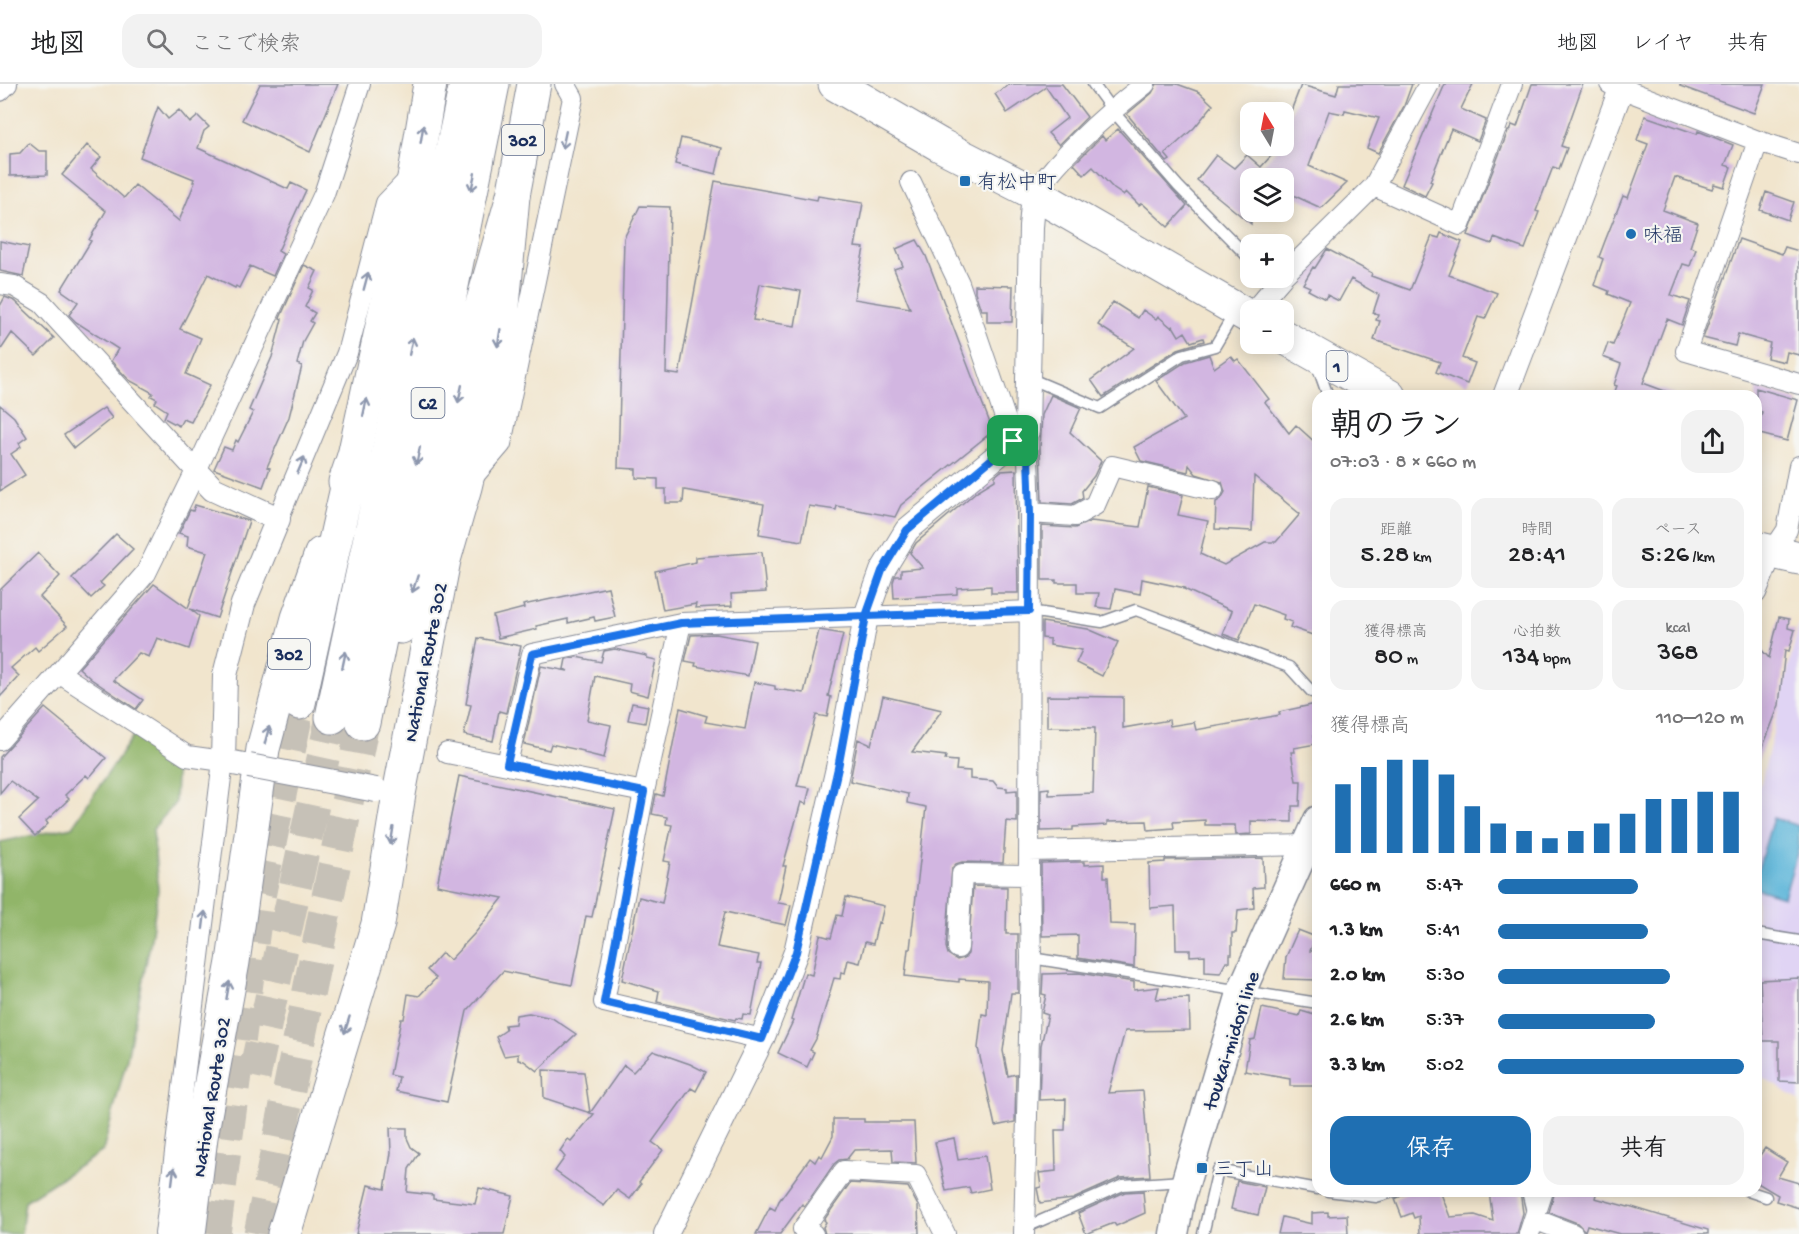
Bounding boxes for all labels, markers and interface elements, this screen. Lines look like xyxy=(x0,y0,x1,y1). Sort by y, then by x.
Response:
search box xyxy=(122,14,542,68)
icon: search xyxy=(143,25,176,58)
text: 地図 xyxy=(30,30,86,63)
text: ここで検索 xyxy=(191,33,301,59)
text: 地図 xyxy=(1557,33,1599,58)
text: レイヤ xyxy=(1632,33,1694,58)
text: 共有 xyxy=(1727,33,1769,58)
north arrow xyxy=(1240,102,1294,156)
map controls xyxy=(1240,102,1294,354)
one-way arrow xyxy=(416,125,427,145)
road number: 302 xyxy=(502,125,544,155)
one-way arrow xyxy=(558,129,569,149)
button: layers xyxy=(1240,168,1294,222)
place label: 有松中町 xyxy=(977,171,1057,196)
one-way arrow xyxy=(467,172,478,192)
marker: 有松中町 xyxy=(958,174,972,188)
place label: 味福 xyxy=(1643,224,1683,249)
marker: 味福 xyxy=(1624,227,1638,241)
button: + xyxy=(1240,234,1294,288)
one-way arrow xyxy=(360,272,372,291)
button: − xyxy=(1240,300,1294,354)
one-way arrow xyxy=(494,327,505,347)
one-way arrow xyxy=(405,337,417,356)
road number: 1 xyxy=(1326,351,1348,381)
one-way arrow xyxy=(454,384,465,404)
road number: C2 xyxy=(412,388,444,418)
one-way arrow xyxy=(360,398,371,418)
text: 朝のラン xyxy=(1330,410,1462,448)
button: share xyxy=(1681,410,1744,473)
pin xyxy=(987,415,1038,466)
icon: arrive xyxy=(996,424,1029,457)
one-way arrow xyxy=(412,446,423,465)
text: 07:03 · 8 × 660 m xyxy=(1330,452,1476,475)
one-way arrow xyxy=(296,456,307,475)
text: 距離 xyxy=(1380,522,1412,541)
text: 時間 xyxy=(1521,522,1553,541)
text: ペース xyxy=(1654,522,1702,541)
text: 5.28 xyxy=(1360,541,1409,572)
text: 28:41 xyxy=(1508,541,1566,572)
text: 5:26 xyxy=(1641,541,1689,572)
text: km xyxy=(1409,549,1432,568)
text: /km xyxy=(1689,549,1715,568)
one-way arrow xyxy=(409,574,420,593)
street label: National Route 302 xyxy=(401,581,454,744)
text: kcal xyxy=(1666,620,1690,639)
text: 獲得標高 xyxy=(1364,624,1428,643)
text: 心拍数 xyxy=(1513,624,1561,643)
road number: 302 xyxy=(268,639,310,669)
text: 368 xyxy=(1658,639,1698,670)
text: 80 xyxy=(1374,643,1403,674)
text: 134 xyxy=(1503,643,1539,674)
one-way arrow xyxy=(339,651,350,670)
text: m xyxy=(1403,651,1418,670)
text: bpm xyxy=(1539,651,1571,670)
text: 110–120 m xyxy=(1656,708,1744,731)
text: 獲得標高 xyxy=(1330,716,1410,739)
one-way arrow xyxy=(262,726,273,745)
one-way arrow xyxy=(387,826,398,845)
text: 660 m xyxy=(1330,875,1381,898)
text: 5:47 xyxy=(1426,875,1463,898)
one-way arrow xyxy=(199,910,210,930)
text: 1.3 km xyxy=(1330,920,1383,943)
text: 5:41 xyxy=(1426,920,1460,943)
text: 2.0 km xyxy=(1330,965,1385,988)
text: 5:30 xyxy=(1426,965,1465,988)
street label: toukai-midori line xyxy=(1200,968,1267,1115)
one-way arrow xyxy=(223,980,234,1000)
text: 2.6 km xyxy=(1330,1010,1384,1033)
text: 5:37 xyxy=(1426,1010,1464,1033)
one-way arrow xyxy=(341,1015,352,1034)
street label: National Route 302 xyxy=(189,1016,238,1179)
text: 3.3 km xyxy=(1330,1055,1385,1078)
text: 5:02 xyxy=(1426,1055,1464,1078)
button: 保存 xyxy=(1330,1116,1531,1185)
button: 共有 xyxy=(1543,1116,1744,1185)
place label: 三丁山 xyxy=(1214,1160,1274,1183)
marker: 三丁山 xyxy=(1195,1161,1209,1175)
one-way arrow xyxy=(168,1167,179,1186)

